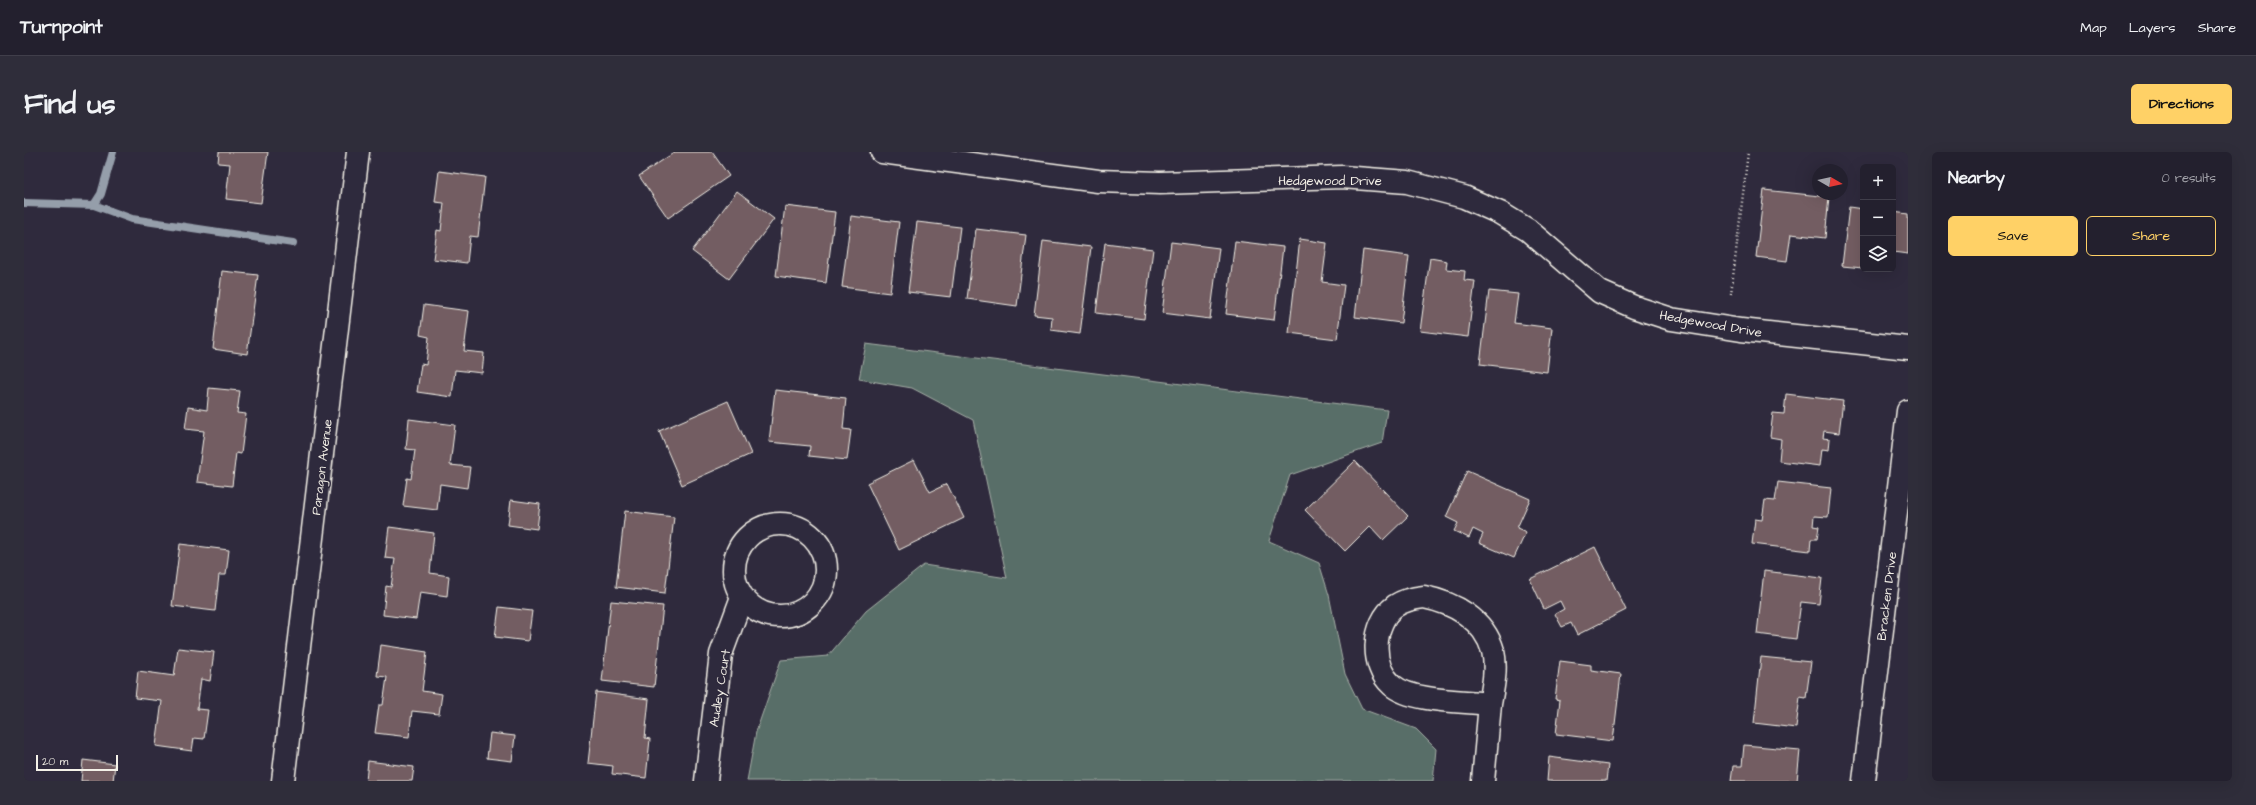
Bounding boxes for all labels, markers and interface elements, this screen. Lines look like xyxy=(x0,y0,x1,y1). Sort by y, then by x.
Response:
text: Turnpoint xyxy=(20,14,103,41)
text: Map xyxy=(2080,18,2107,38)
text: Layers xyxy=(2129,18,2176,38)
text: Share xyxy=(2198,18,2236,38)
button: Directions xyxy=(2131,84,2232,124)
text: Find us xyxy=(24,85,115,124)
north arrow xyxy=(1812,164,1848,200)
map controls xyxy=(1860,164,1896,272)
button: + xyxy=(1860,164,1896,200)
text: Nearby xyxy=(1948,166,2005,190)
text: 0 results xyxy=(2161,169,2216,187)
street label: Hedgewood Drive xyxy=(1278,172,1382,191)
button: − xyxy=(1860,200,1896,236)
button: Save xyxy=(1948,216,2078,256)
button: Share xyxy=(2086,216,2216,256)
button: layers xyxy=(1860,236,1896,272)
street label: Hedgewood Drive xyxy=(1658,306,1763,343)
street label: Paragon Avenue xyxy=(307,418,338,516)
street label: Bracken Drive xyxy=(1873,551,1901,642)
street label: Audley Court xyxy=(705,647,736,729)
scale bar xyxy=(36,753,118,772)
text: 20 m xyxy=(42,754,68,769)

